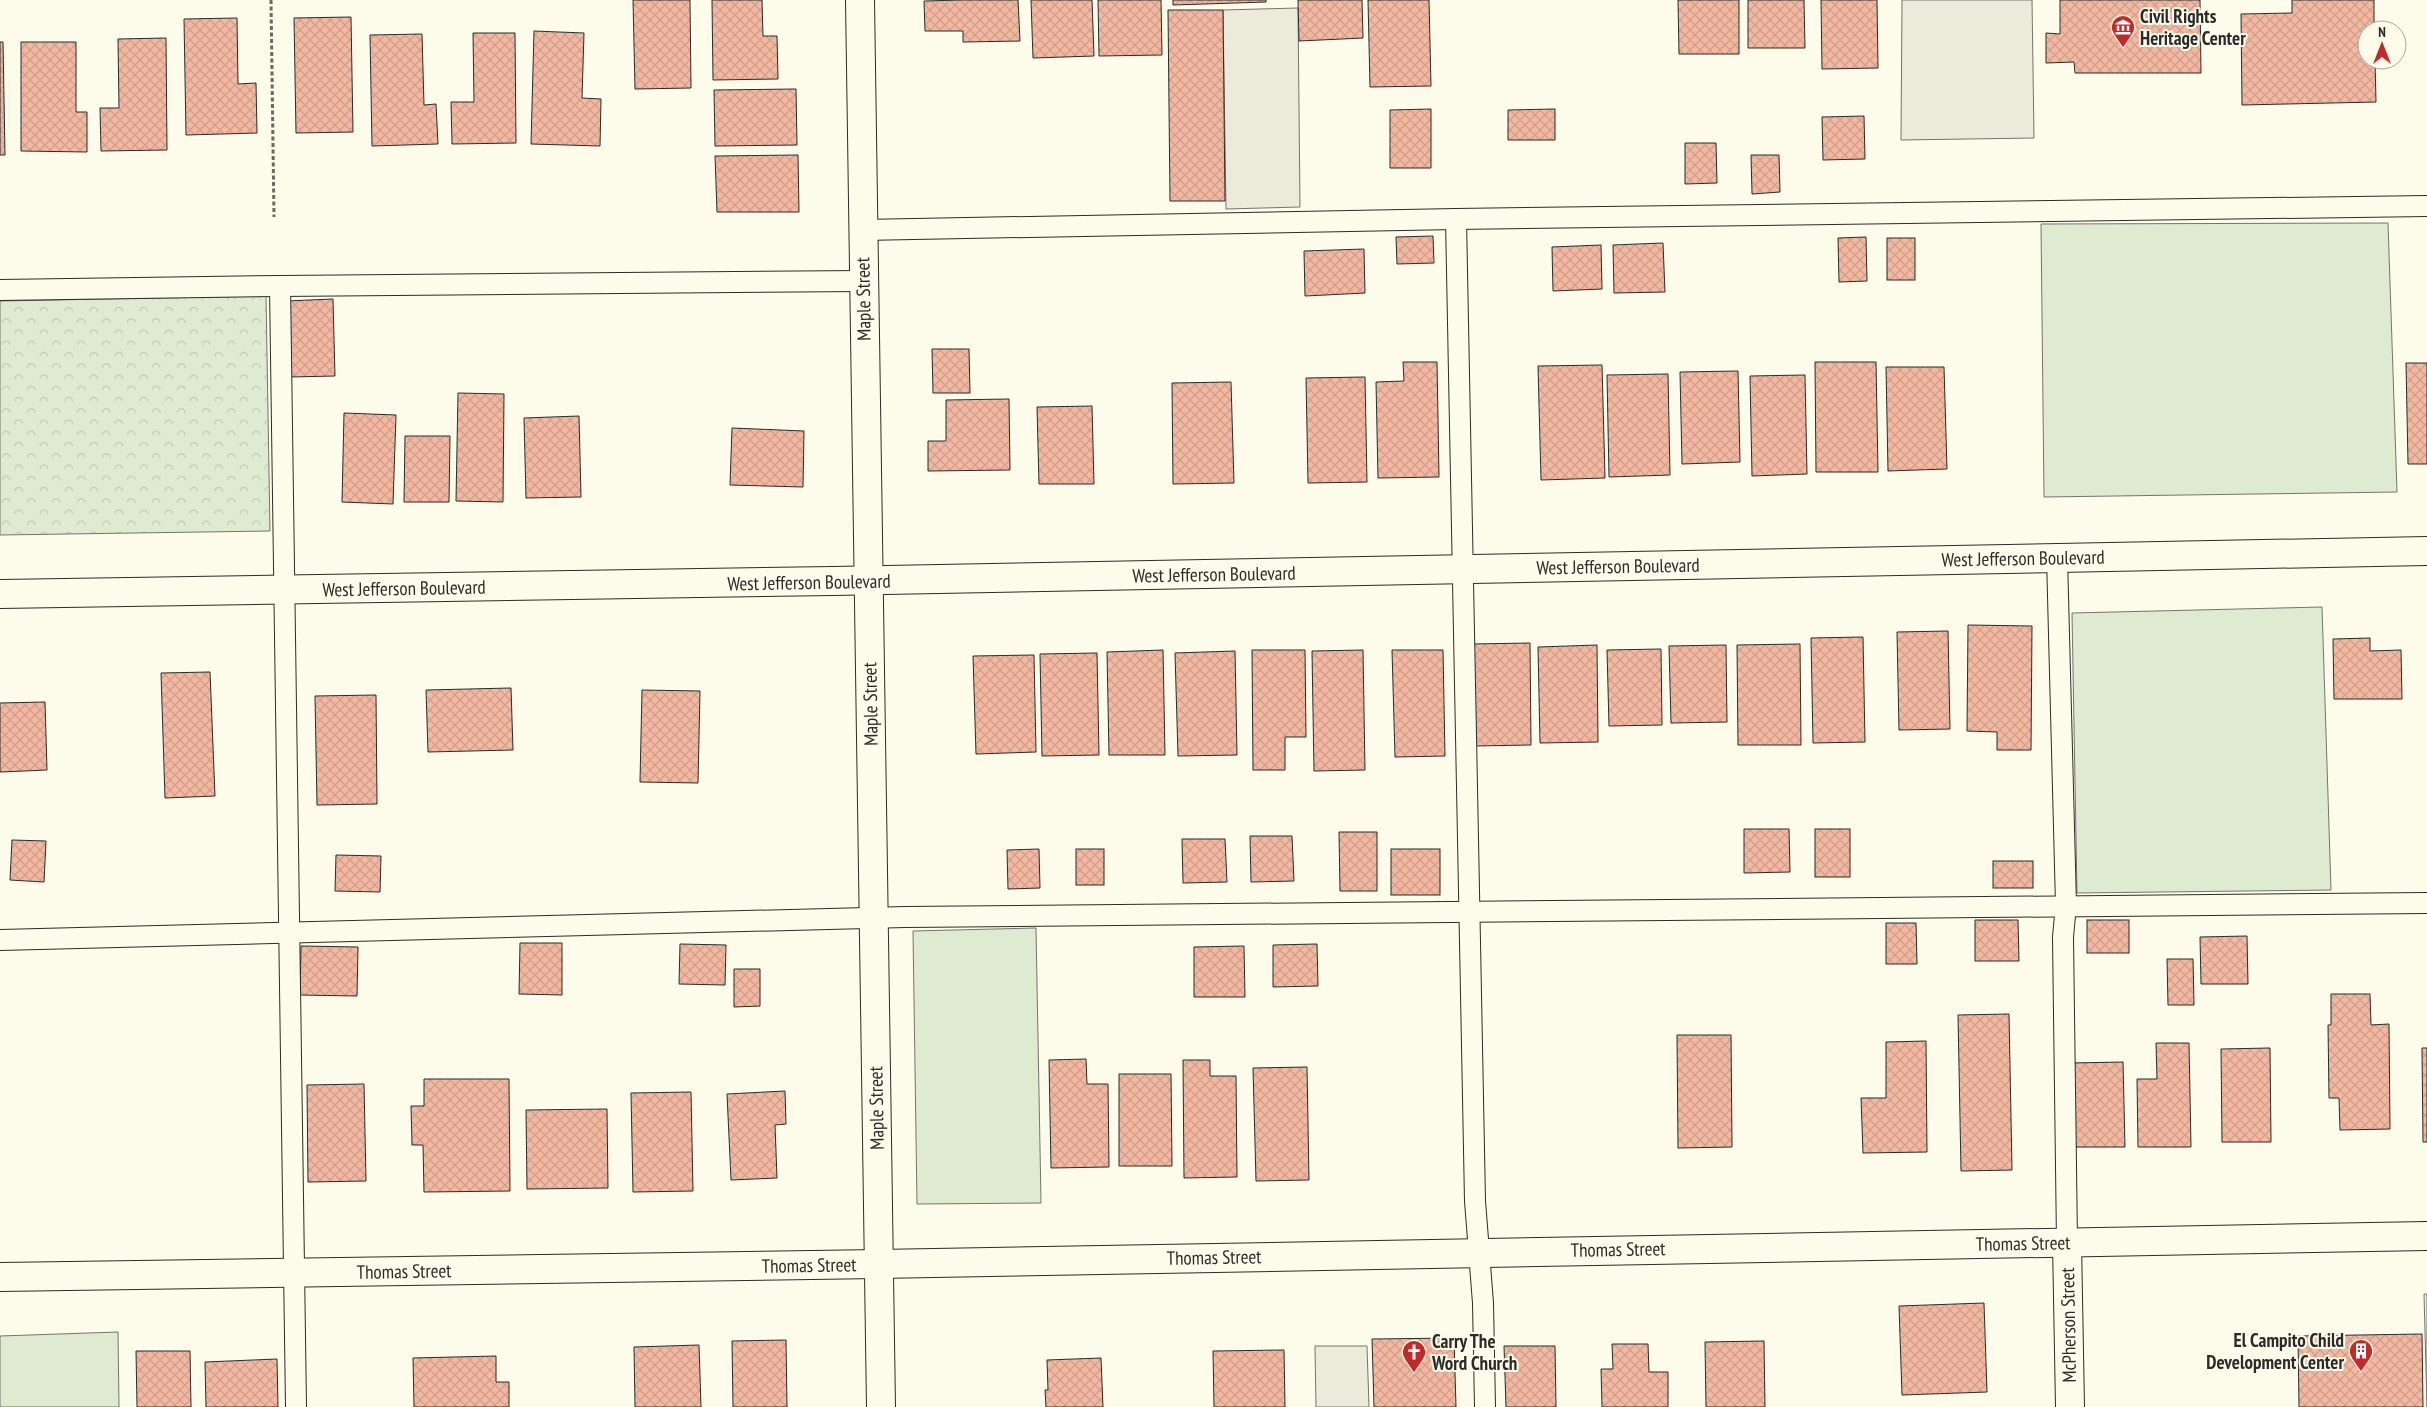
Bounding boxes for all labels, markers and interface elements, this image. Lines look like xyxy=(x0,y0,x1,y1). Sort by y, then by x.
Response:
place label: Civil Rights Heritage Center xyxy=(2140,4,2246,50)
museum icon: Civil Rights Heritage Center xyxy=(2110,14,2136,48)
north arrow xyxy=(2357,20,2407,70)
text: N xyxy=(2378,23,2386,41)
street label: Maple Street xyxy=(850,256,876,341)
street label: West Jefferson Boulevard xyxy=(1941,545,2105,571)
street label: West Jefferson Boulevard xyxy=(1536,553,1700,579)
street label: West Jefferson Boulevard xyxy=(1132,561,1296,587)
street label: West Jefferson Boulevard xyxy=(727,569,891,595)
street label: West Jefferson Boulevard xyxy=(322,575,486,601)
street label: Maple Street xyxy=(857,661,883,746)
street label: Maple Street xyxy=(863,1065,889,1150)
street label: Thomas Street xyxy=(1975,1230,2071,1256)
street label: Thomas Street xyxy=(1570,1236,1666,1262)
street label: Thomas Street xyxy=(1166,1244,1262,1270)
street label: Thomas Street xyxy=(761,1252,857,1278)
street label: Thomas Street xyxy=(356,1258,452,1284)
street label: McPherson Street xyxy=(2055,1266,2081,1383)
place label: El Campito Child Development Center xyxy=(2206,1328,2344,1374)
place label: Carry The Word Church xyxy=(1431,1329,1517,1375)
building icon: El Campito Child Development Center xyxy=(2348,1338,2374,1372)
church icon: Carry The Word Church xyxy=(1401,1339,1427,1373)

